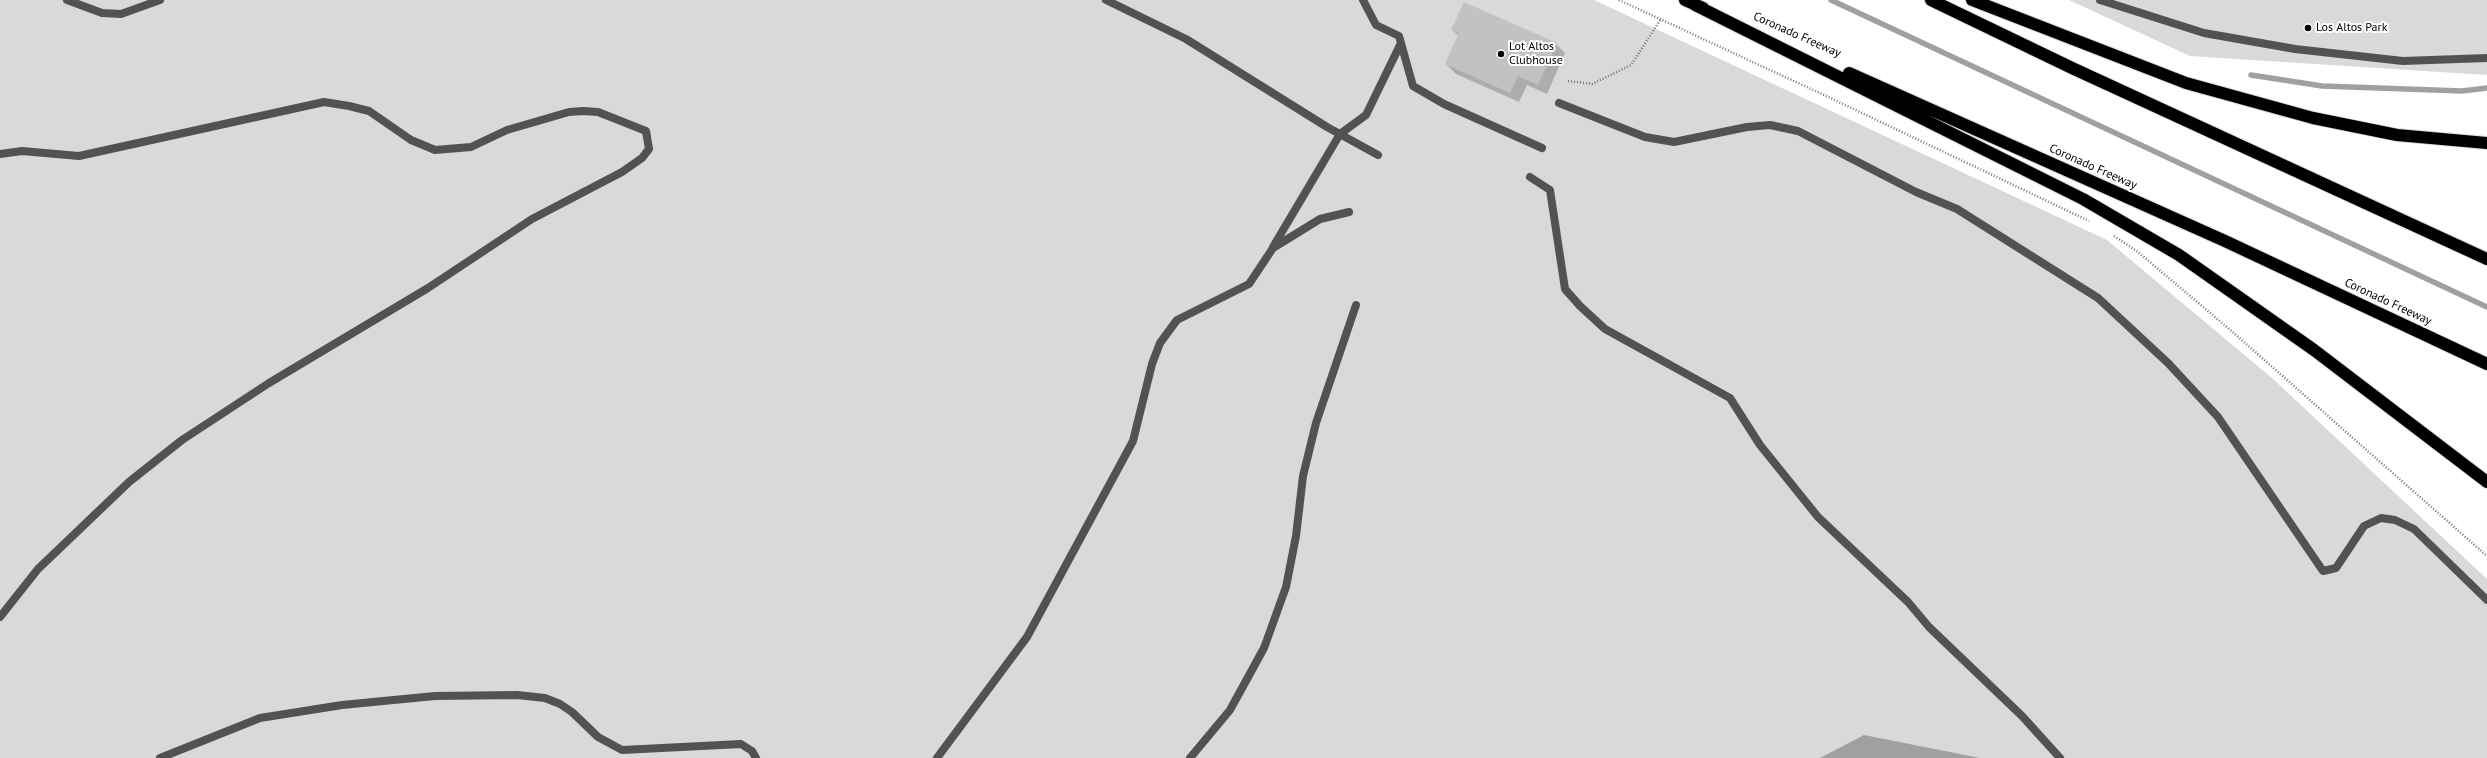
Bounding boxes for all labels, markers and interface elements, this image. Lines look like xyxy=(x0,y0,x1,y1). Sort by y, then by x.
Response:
street label: Coronado Freeway xyxy=(1751,9,1843,61)
place label: Los Altos Park xyxy=(2316,21,2387,35)
marker: Los Altos Park xyxy=(2303,23,2313,33)
place label: Lot Altos Clubhouse xyxy=(1509,40,1563,68)
marker: Lot Altos Clubhouse xyxy=(1496,49,1506,59)
street label: Coronado Freeway xyxy=(2047,141,2139,193)
street label: Coronado Freeway xyxy=(2342,275,2434,329)

